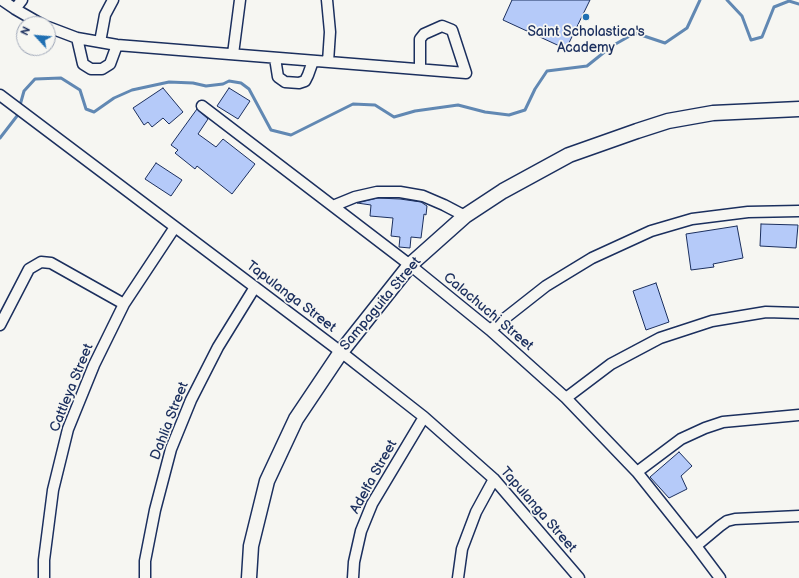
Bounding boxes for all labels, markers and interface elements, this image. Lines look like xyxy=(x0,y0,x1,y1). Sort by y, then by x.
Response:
marker: Saint Scholastica's Academy xyxy=(581,12,591,22)
north arrow xyxy=(16,16,56,56)
text: N xyxy=(18,24,33,38)
place label: Saint Scholastica's Academy xyxy=(527,24,645,56)
street label: Sampaguita Street xyxy=(337,254,425,354)
street label: Tapulanga Street xyxy=(243,258,339,336)
street label: Calachuchi Street xyxy=(440,269,536,355)
street label: Cattleya Street xyxy=(47,341,97,435)
street label: Dahlia Street xyxy=(147,380,193,462)
street label: Adelfa Street xyxy=(347,437,401,517)
street label: Tapulanga Street xyxy=(496,464,580,556)

